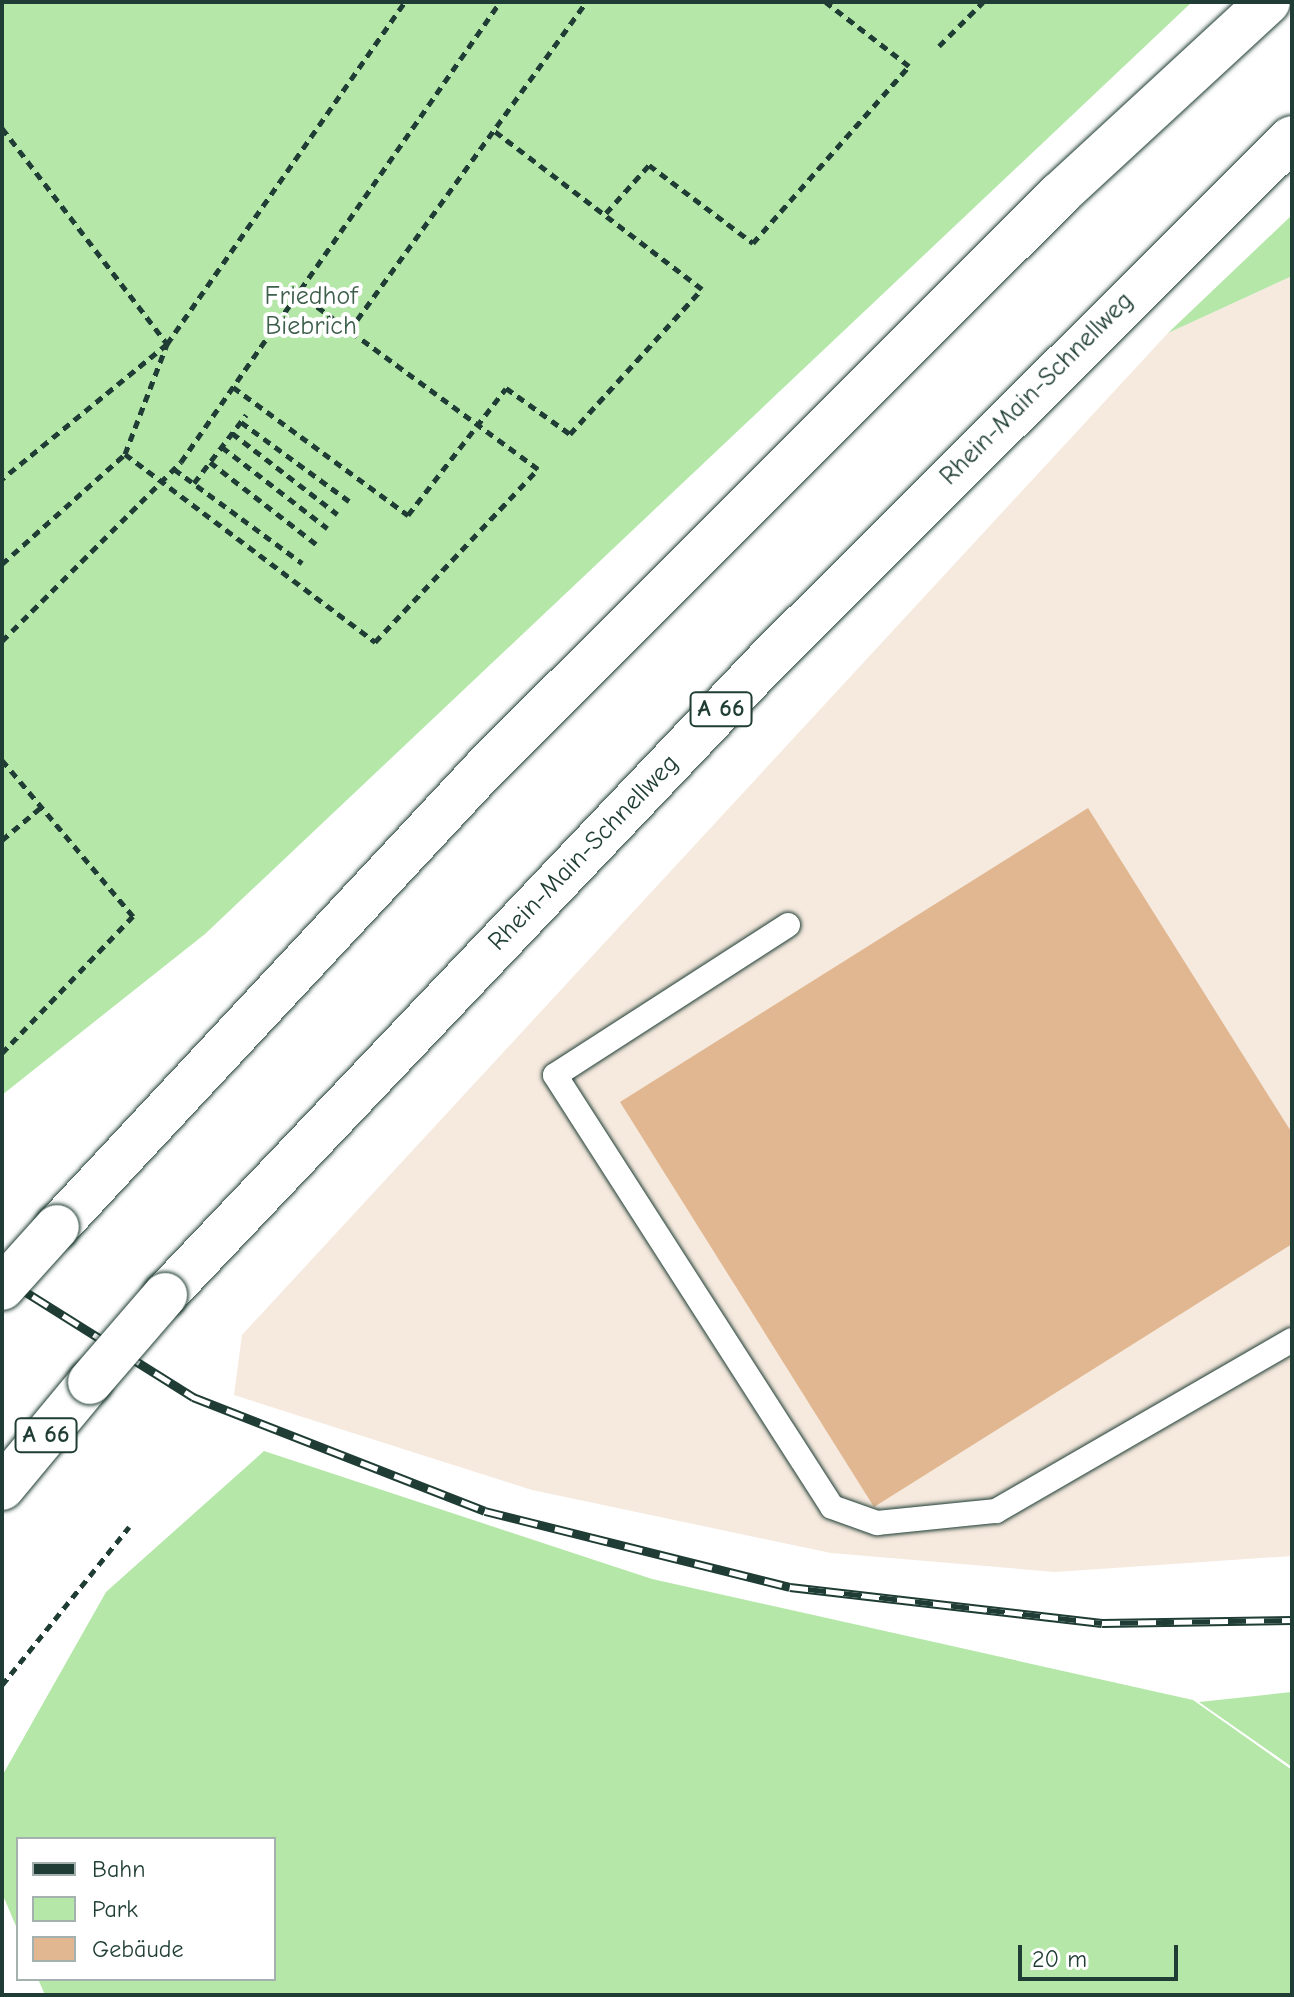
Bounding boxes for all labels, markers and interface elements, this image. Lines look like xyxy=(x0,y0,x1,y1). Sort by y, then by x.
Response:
park label: Friedhof Biebrich xyxy=(265,281,357,342)
street label: Rhein-Main-Schnellweg xyxy=(934,286,1140,492)
road number: A 66 xyxy=(689,689,753,729)
street label: Rhein-Main-Schnellweg xyxy=(482,748,686,958)
road number: A 66 xyxy=(14,1415,78,1455)
legend xyxy=(16,1837,276,1981)
text: Bahn xyxy=(92,1855,145,1883)
text: Park xyxy=(92,1895,138,1923)
scale bar xyxy=(1022,1929,1182,1979)
text: Gebäude xyxy=(92,1935,183,1963)
text: 20 m xyxy=(1032,1945,1087,1973)

